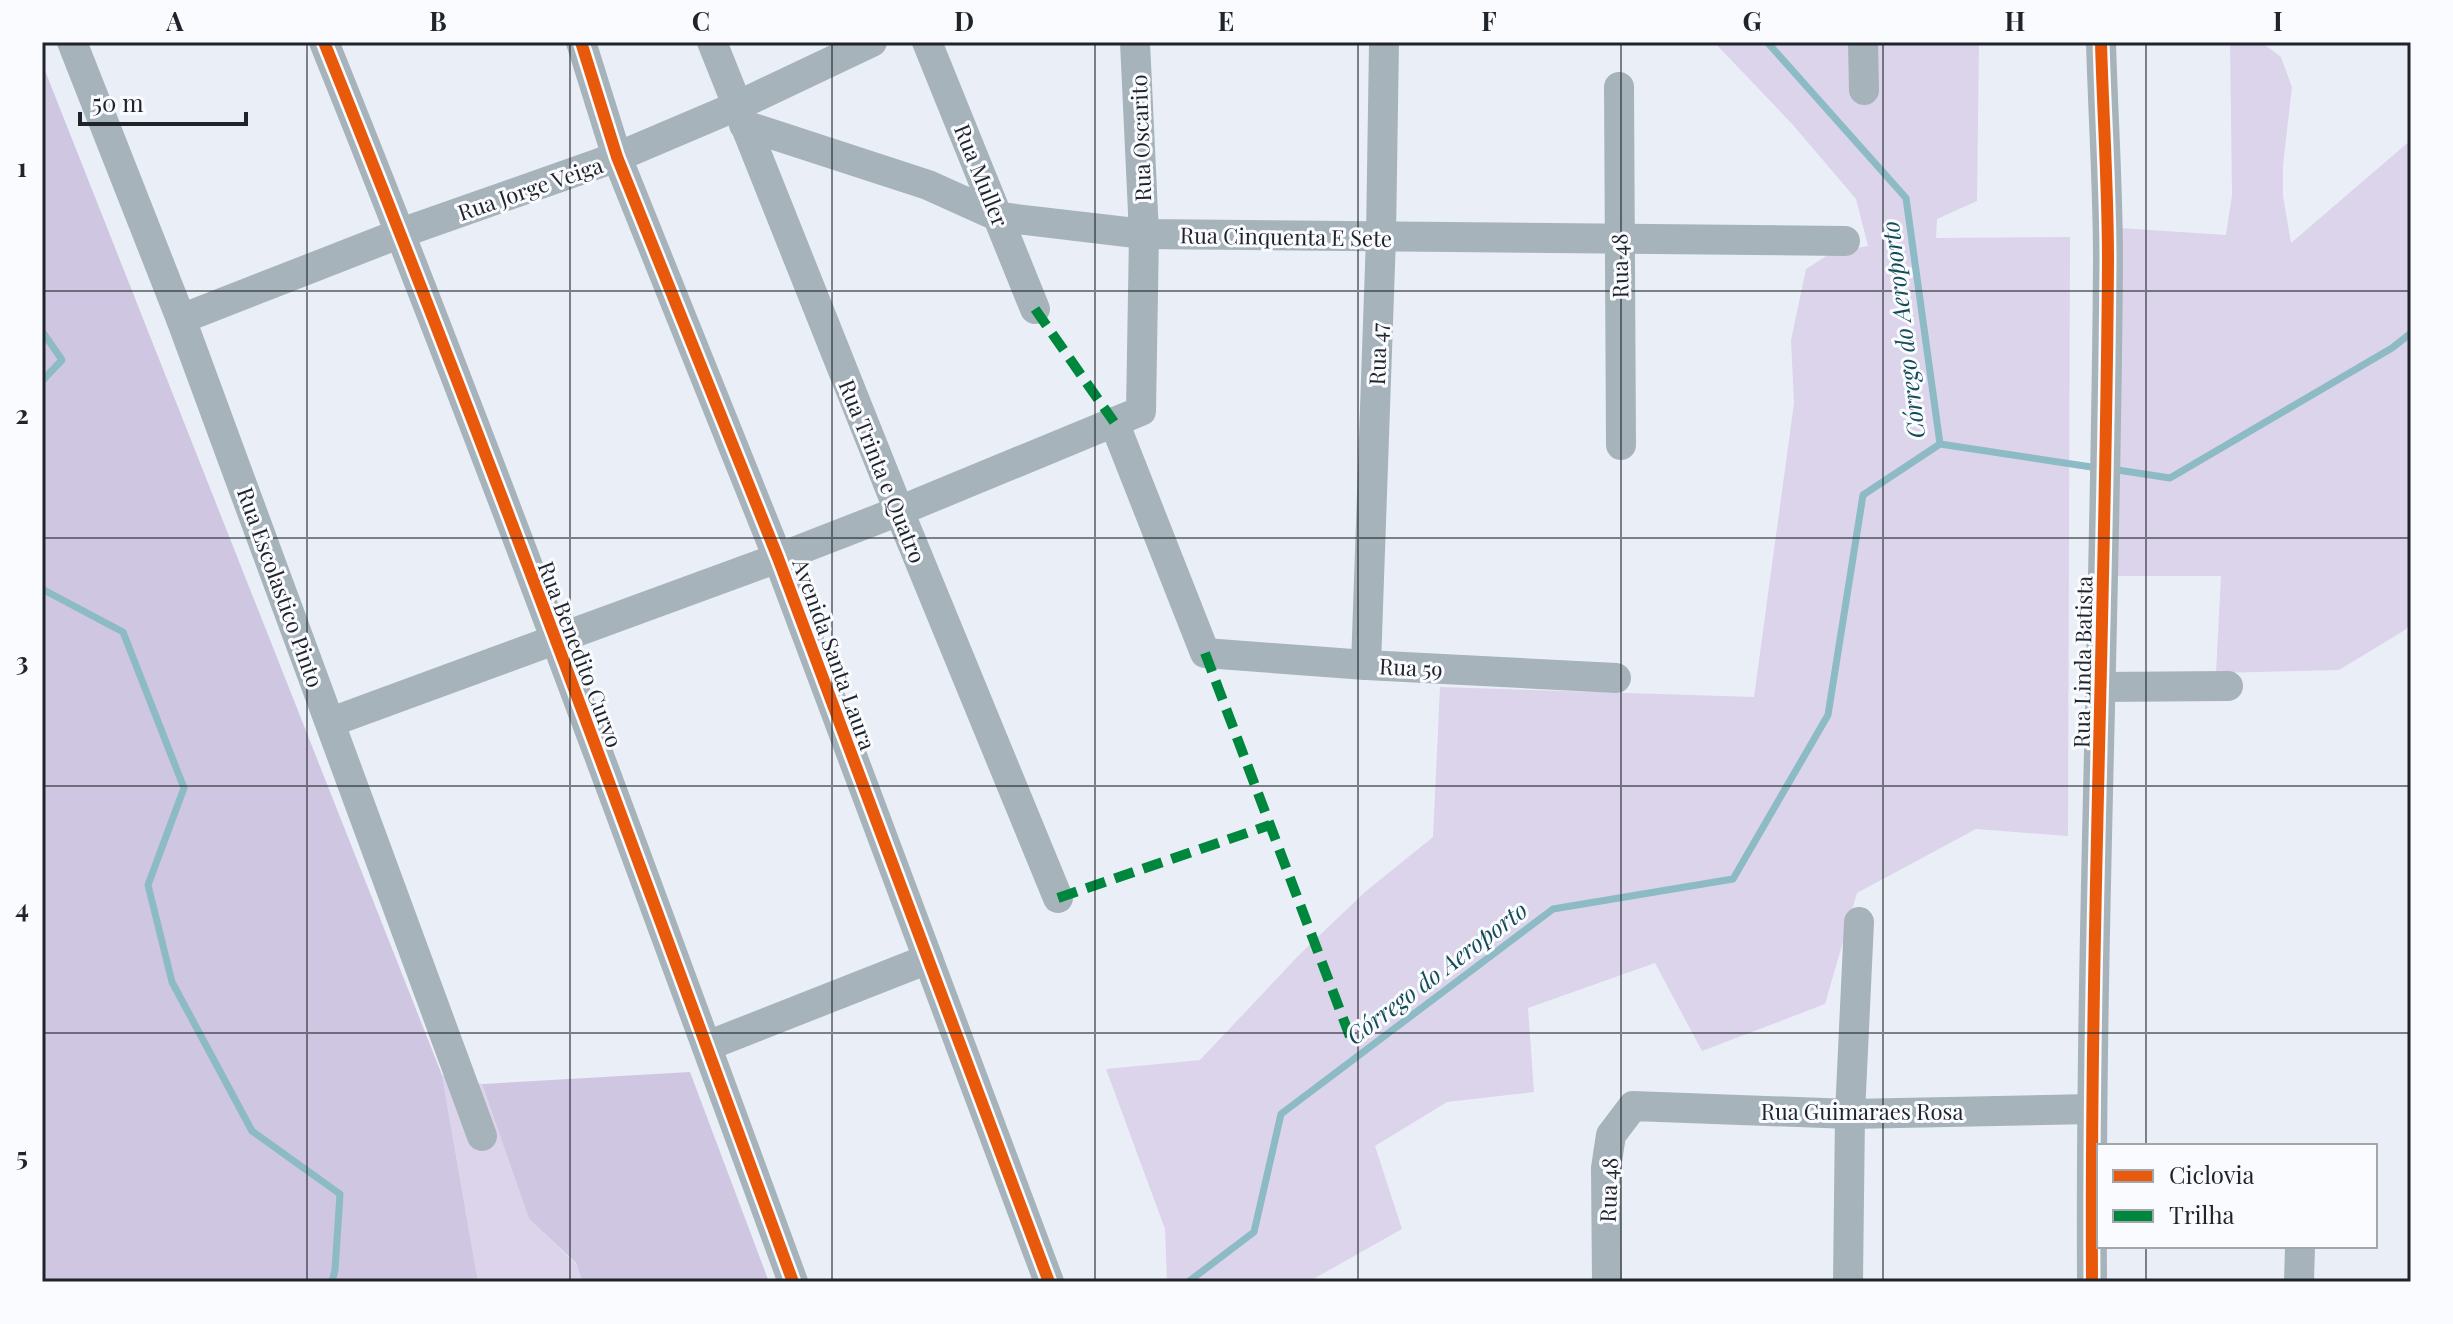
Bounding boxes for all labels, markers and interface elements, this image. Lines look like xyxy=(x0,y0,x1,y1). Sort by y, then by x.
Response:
text: A xyxy=(165,3,184,38)
text: B xyxy=(429,3,447,38)
text: C xyxy=(692,3,710,38)
text: D xyxy=(954,3,974,38)
text: E xyxy=(1218,3,1234,38)
text: F xyxy=(1481,3,1497,38)
text: G xyxy=(1742,3,1762,38)
text: H xyxy=(2005,3,2025,38)
text: I xyxy=(2273,3,2283,38)
street label: Rua Oscarito xyxy=(1123,74,1157,202)
scale bar xyxy=(80,76,246,126)
text: 50 m xyxy=(92,86,144,118)
street label: Rua Muller xyxy=(948,119,1016,231)
text: 1 xyxy=(17,149,27,184)
street label: Rua Jorge Veiga xyxy=(453,149,607,227)
street label: Rua Cinquenta E Sete xyxy=(1180,219,1392,253)
water label: Córrego do Aeroporto xyxy=(1873,219,1931,441)
street label: Rua 48 xyxy=(1603,233,1635,299)
street label: Rua 47 xyxy=(1361,322,1393,386)
street label: Rua Trinta e Quatro xyxy=(832,375,934,567)
text: 2 xyxy=(15,396,29,431)
street label: Rua Escolastico Pinto xyxy=(231,483,331,691)
street label: Avenida Santa Laura xyxy=(786,553,884,754)
street label: Rua Benedito Curvo xyxy=(532,557,630,751)
street label: Rua Linda Batista xyxy=(2066,576,2099,748)
text: 3 xyxy=(16,643,28,678)
street label: Rua 59 xyxy=(1378,650,1444,684)
text: 4 xyxy=(15,890,29,925)
water label: Córrego do Aeroporto xyxy=(1339,893,1533,1051)
street label: Rua Guimaraes Rosa xyxy=(1761,1096,1963,1126)
text: 5 xyxy=(16,1138,28,1173)
legend xyxy=(2097,1144,2377,1248)
street label: Rua 48 xyxy=(1592,1157,1624,1223)
text: Ciclovia xyxy=(2169,1158,2255,1190)
text: Trilha xyxy=(2169,1198,2235,1230)

